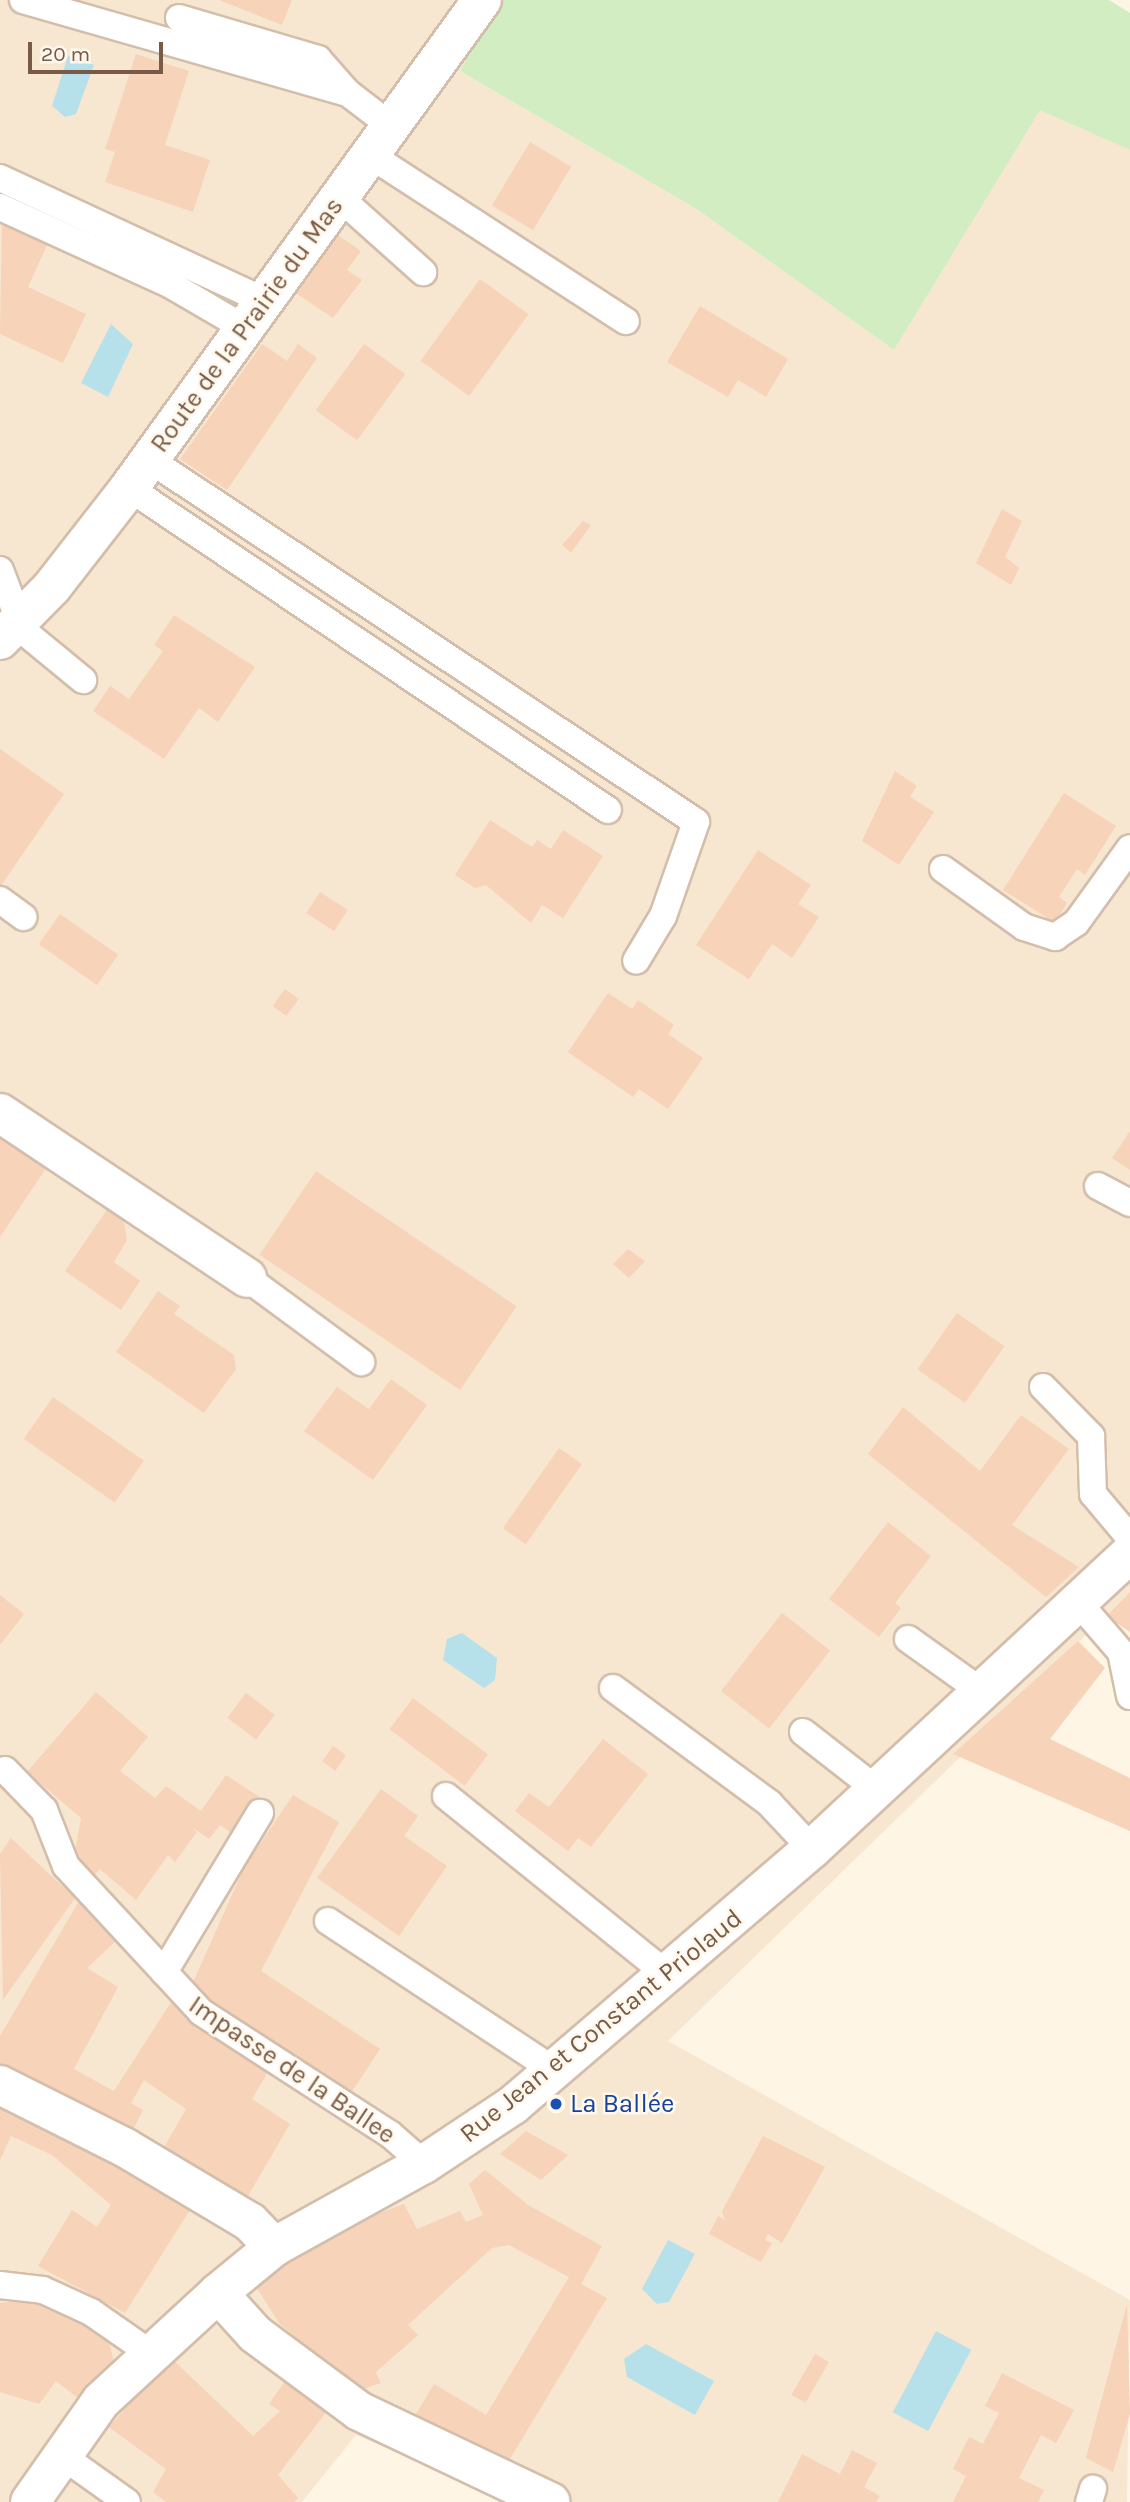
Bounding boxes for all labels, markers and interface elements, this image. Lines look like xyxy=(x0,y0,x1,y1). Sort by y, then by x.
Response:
scale bar xyxy=(32,28,166,72)
text: 20 m xyxy=(41,42,90,66)
street label: Route de la Prairie du Mas xyxy=(144,191,350,459)
street label: Rue Jean et Constant Priolaud xyxy=(454,1902,748,2150)
street label: Impasse de la Ballee xyxy=(183,1989,401,2151)
place label: La Ballée xyxy=(570,2088,674,2120)
marker: La Ballée xyxy=(548,2096,564,2112)

